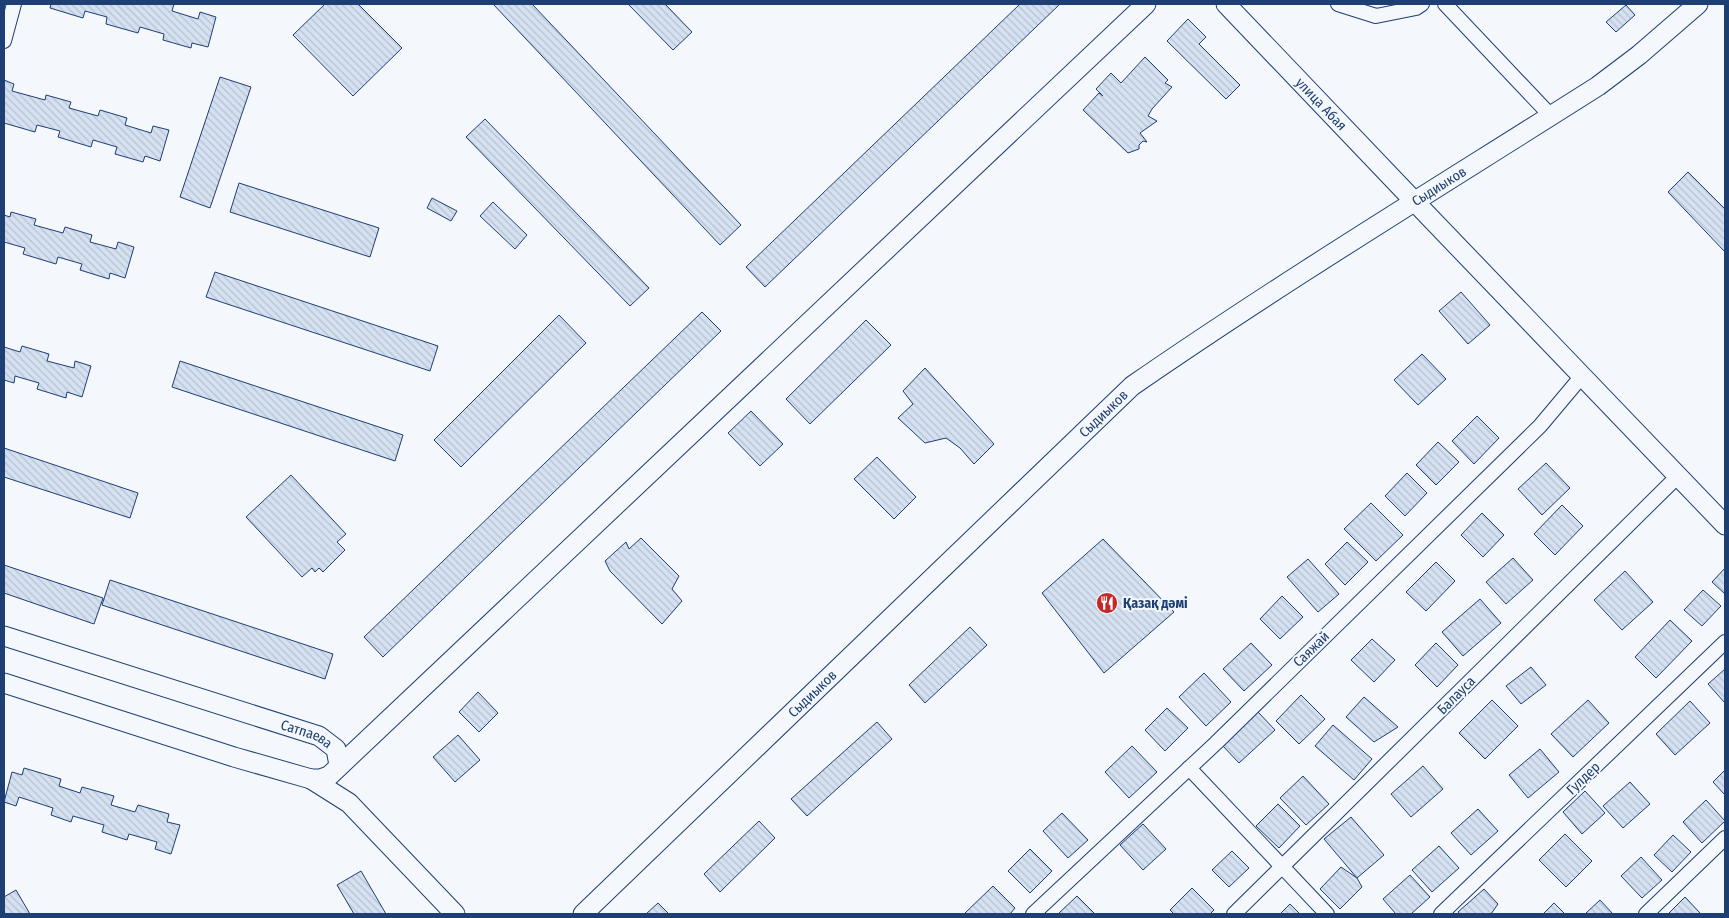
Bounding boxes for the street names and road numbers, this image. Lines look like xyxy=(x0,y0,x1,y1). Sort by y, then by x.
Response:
street label: улица Абая xyxy=(1292,74,1350,134)
street label: Сыдиыков xyxy=(1409,163,1470,210)
street label: Сыдиыков xyxy=(1076,387,1132,441)
street label: Саяжай xyxy=(1290,628,1333,671)
street label: Сыдиыков xyxy=(785,667,840,721)
street label: Балауса xyxy=(1434,673,1479,718)
street label: Сатпаева xyxy=(279,716,336,752)
street label: Гулдер xyxy=(1563,758,1604,798)

